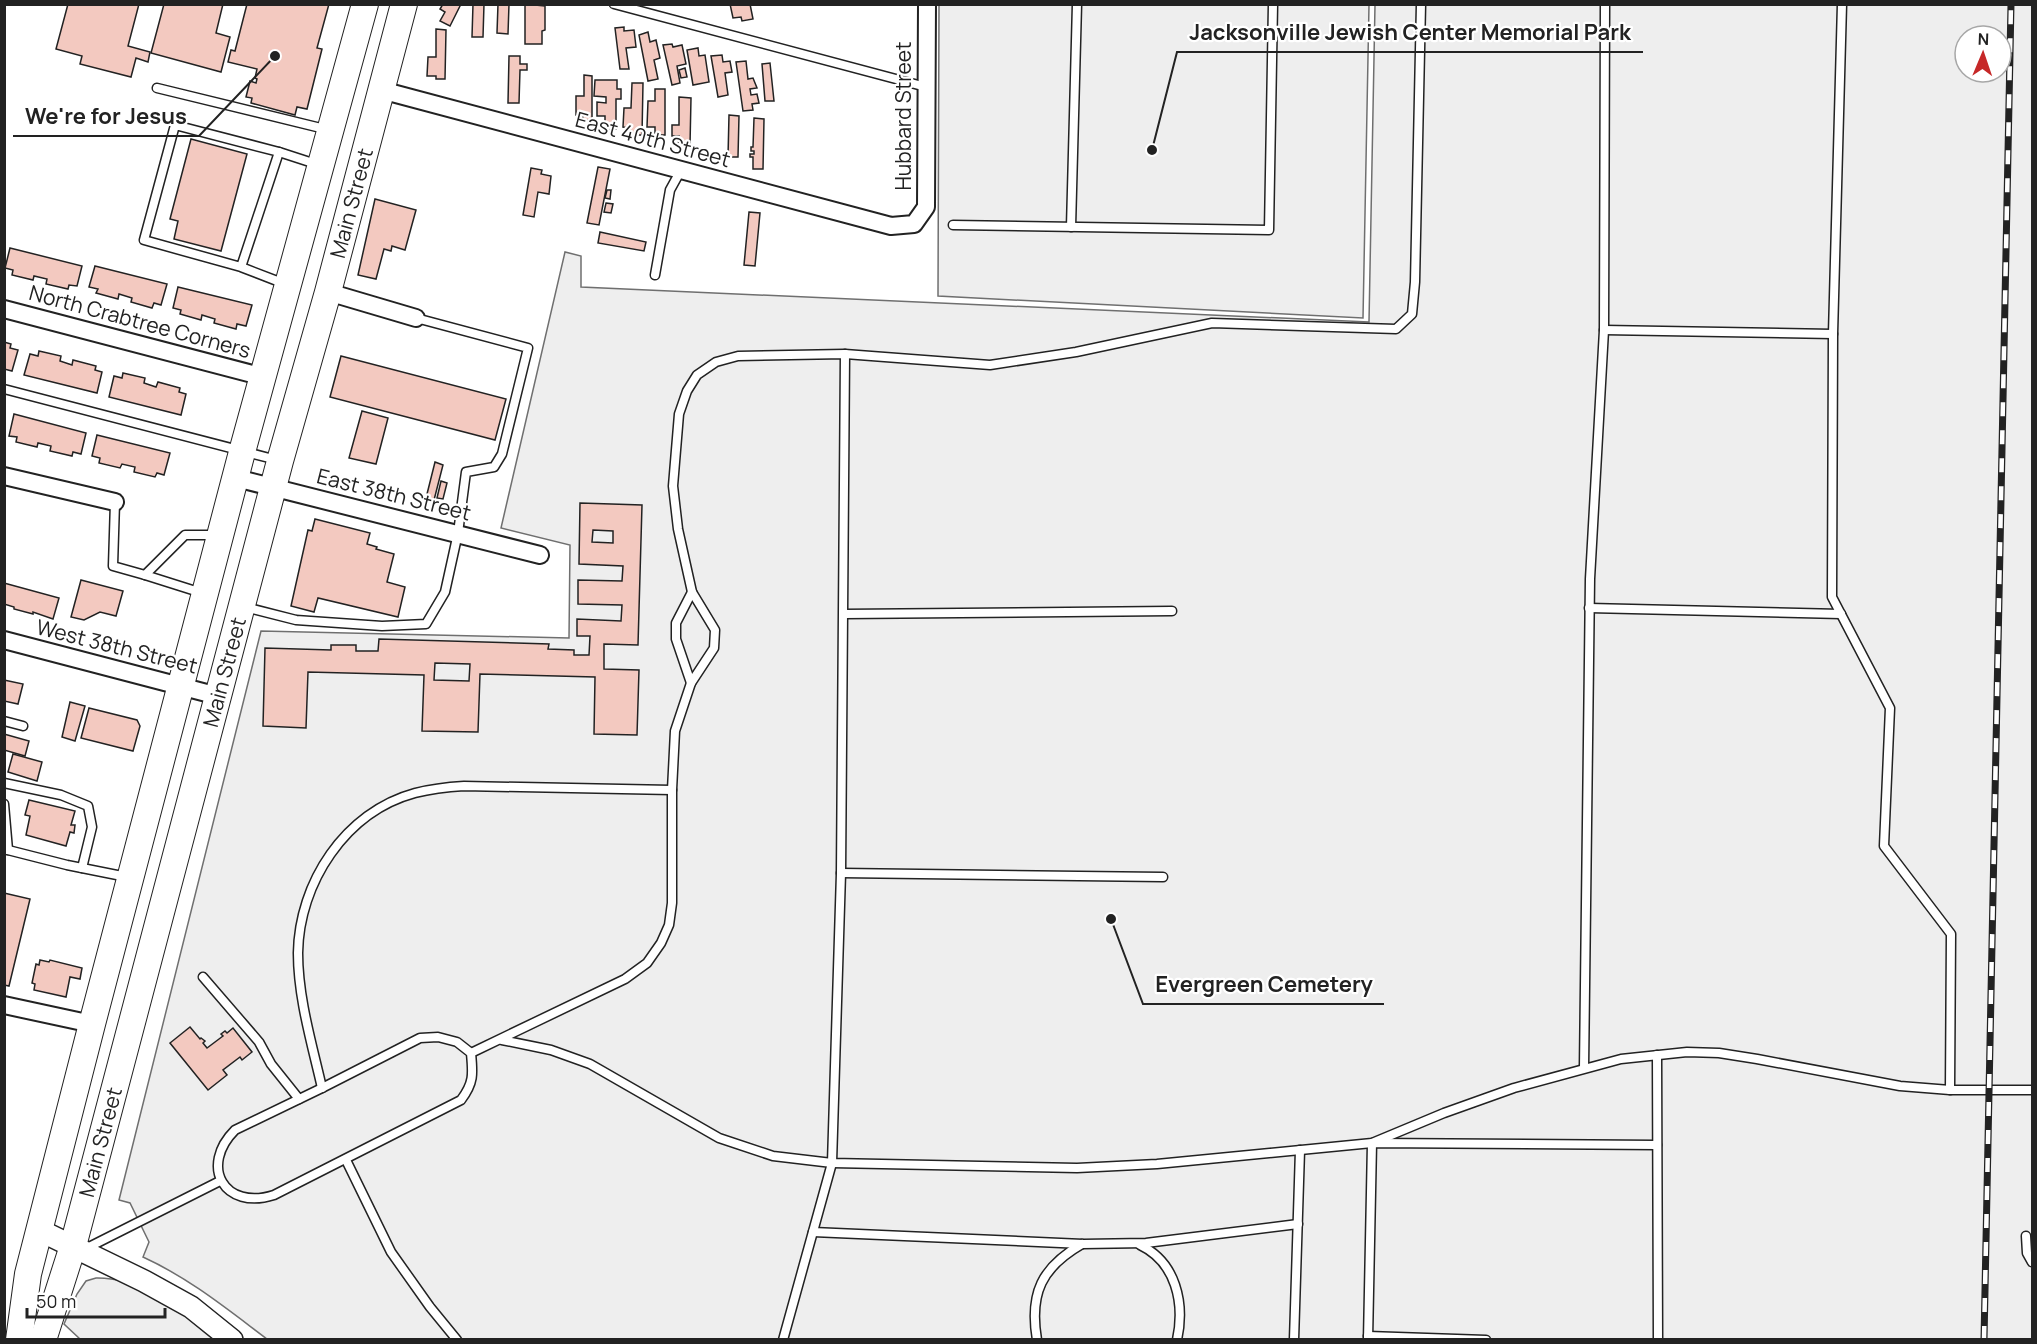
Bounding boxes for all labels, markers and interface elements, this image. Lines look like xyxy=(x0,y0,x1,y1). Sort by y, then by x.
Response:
callout: Jacksonville Jewish Center Memorial Park xyxy=(1177,12,1643,52)
text: Jacksonville Jewish Center Memorial Park xyxy=(1189,17,1632,47)
north arrow xyxy=(1953,24,2013,84)
text: N xyxy=(1977,28,1990,50)
street label: Hubbard Street xyxy=(889,41,917,191)
callout: We're for Jesus xyxy=(13,96,199,136)
text: We're for Jesus xyxy=(25,101,187,131)
street label: East 40th Street xyxy=(572,105,734,173)
street label: Main Street xyxy=(323,145,379,261)
street label: North Crabtree Corners xyxy=(26,278,254,364)
street label: East 38th Street xyxy=(314,461,474,527)
street label: West 38th Street xyxy=(34,612,200,680)
street label: Main Street xyxy=(196,614,252,730)
callout: Evergreen Cemetery xyxy=(1143,964,1384,1004)
text: Evergreen Cemetery xyxy=(1155,969,1373,999)
street label: Main Street xyxy=(72,1084,128,1200)
scale bar xyxy=(27,1281,165,1319)
text: 50 m xyxy=(36,1289,76,1313)

